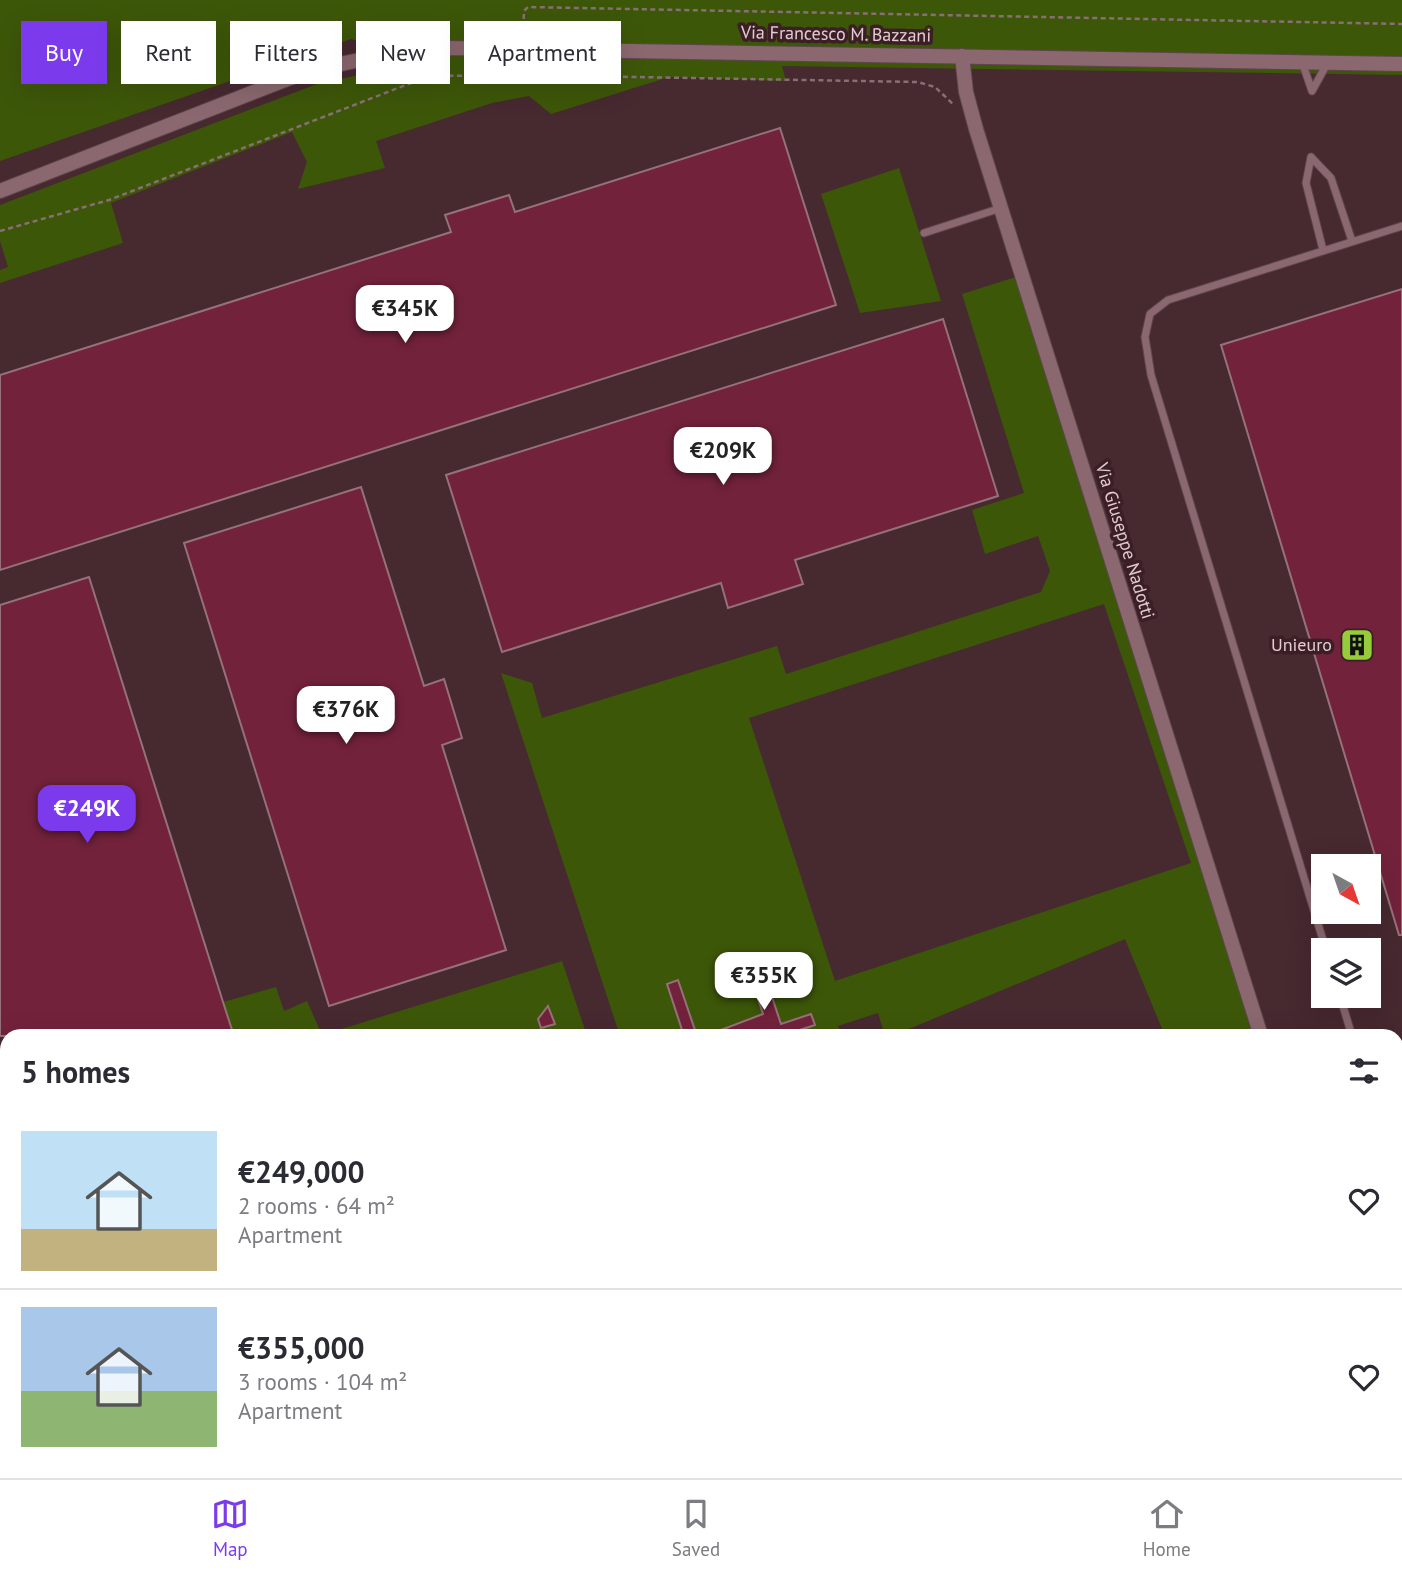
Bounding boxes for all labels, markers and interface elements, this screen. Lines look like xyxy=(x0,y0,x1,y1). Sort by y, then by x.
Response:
street label: Via Francesco M. Bazzani xyxy=(740,20,931,47)
chip: Buy xyxy=(21,21,107,84)
chip: Rent xyxy=(121,21,216,84)
chip: Filters xyxy=(230,21,342,84)
chip: New xyxy=(356,21,450,84)
chip: Apartment xyxy=(464,21,621,84)
pin: €345K xyxy=(356,286,454,345)
text: €345K xyxy=(372,293,438,322)
pin: €209K xyxy=(674,428,772,487)
text: €209K xyxy=(690,435,756,464)
street label: Via Giuseppe Nadotti xyxy=(1091,459,1160,622)
building icon: Unieuro xyxy=(1338,626,1376,664)
place label: Unieuro xyxy=(1271,633,1332,656)
pin: €376K xyxy=(297,686,395,746)
text: €376K xyxy=(313,694,379,723)
pin: €249K xyxy=(38,786,136,845)
text: €249K xyxy=(54,793,120,822)
north arrow xyxy=(1311,854,1381,924)
map controls xyxy=(1311,854,1381,1008)
button: layers xyxy=(1311,938,1381,1008)
pin: €355K xyxy=(715,953,813,1012)
text: €355K xyxy=(731,960,797,989)
text: 5 homes xyxy=(21,1052,130,1091)
icon: filters xyxy=(1345,1052,1383,1090)
text: €249,000 xyxy=(238,1152,365,1191)
icon: home xyxy=(77,1159,161,1243)
icon: heart xyxy=(1345,1182,1383,1220)
text: 2 rooms · 64 m² xyxy=(238,1191,395,1220)
text: Apartment xyxy=(238,1220,342,1249)
text: €355,000 xyxy=(238,1328,365,1367)
icon: home xyxy=(77,1335,161,1419)
icon: heart xyxy=(1345,1358,1383,1396)
text: 3 rooms · 104 m² xyxy=(238,1367,407,1396)
text: Apartment xyxy=(238,1396,342,1425)
tab: Map xyxy=(211,1495,249,1561)
tab: Saved xyxy=(672,1495,720,1561)
tab: Home xyxy=(1143,1495,1191,1561)

